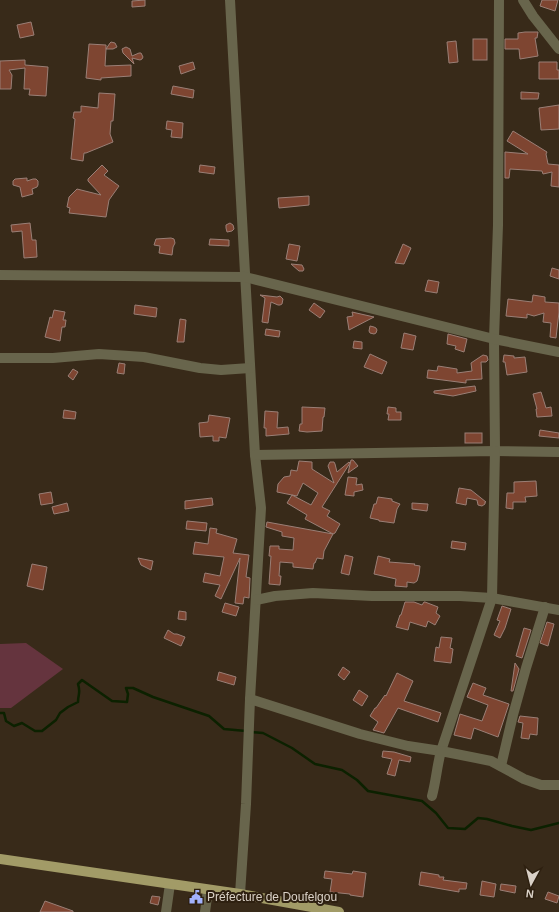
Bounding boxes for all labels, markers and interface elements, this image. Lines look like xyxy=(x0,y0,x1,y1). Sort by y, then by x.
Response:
north arrow xyxy=(511,864,551,904)
text: N xyxy=(525,887,534,900)
public building icon: Préfecture de Doufelgou xyxy=(188,889,204,905)
place label: Préfecture de Doufelgou xyxy=(207,890,337,904)

